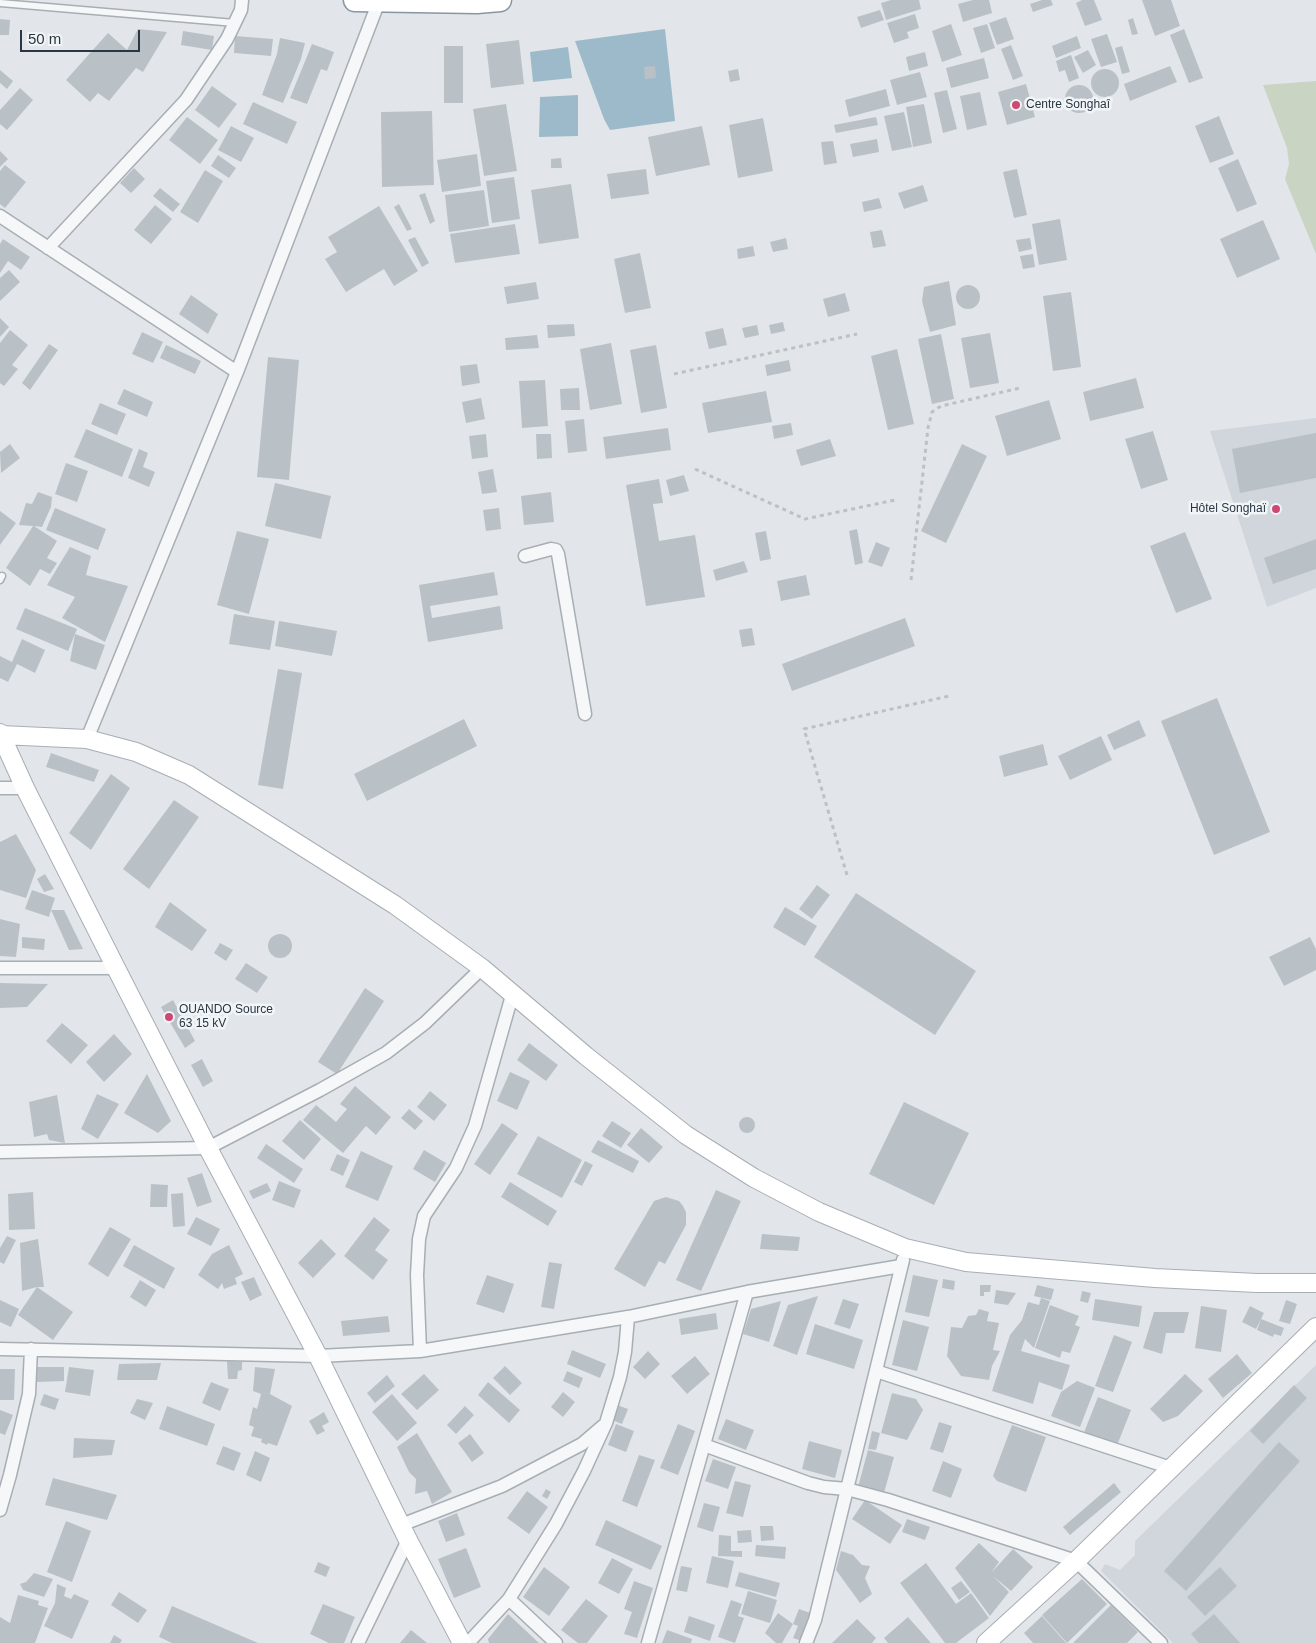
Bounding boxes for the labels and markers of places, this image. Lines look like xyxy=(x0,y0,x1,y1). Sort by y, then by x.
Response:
place label: Centre Songhaî xyxy=(1026,98,1110,112)
marker: Centre Songhaî xyxy=(1010,99,1022,111)
place label: Hôtel Songhaï xyxy=(1190,502,1266,516)
marker: Hôtel Songhaï xyxy=(1270,503,1282,515)
place label: OUANDO Source 63 15 kV xyxy=(179,1003,273,1031)
marker: OUANDO Source 63 15 kV xyxy=(163,1011,175,1023)

